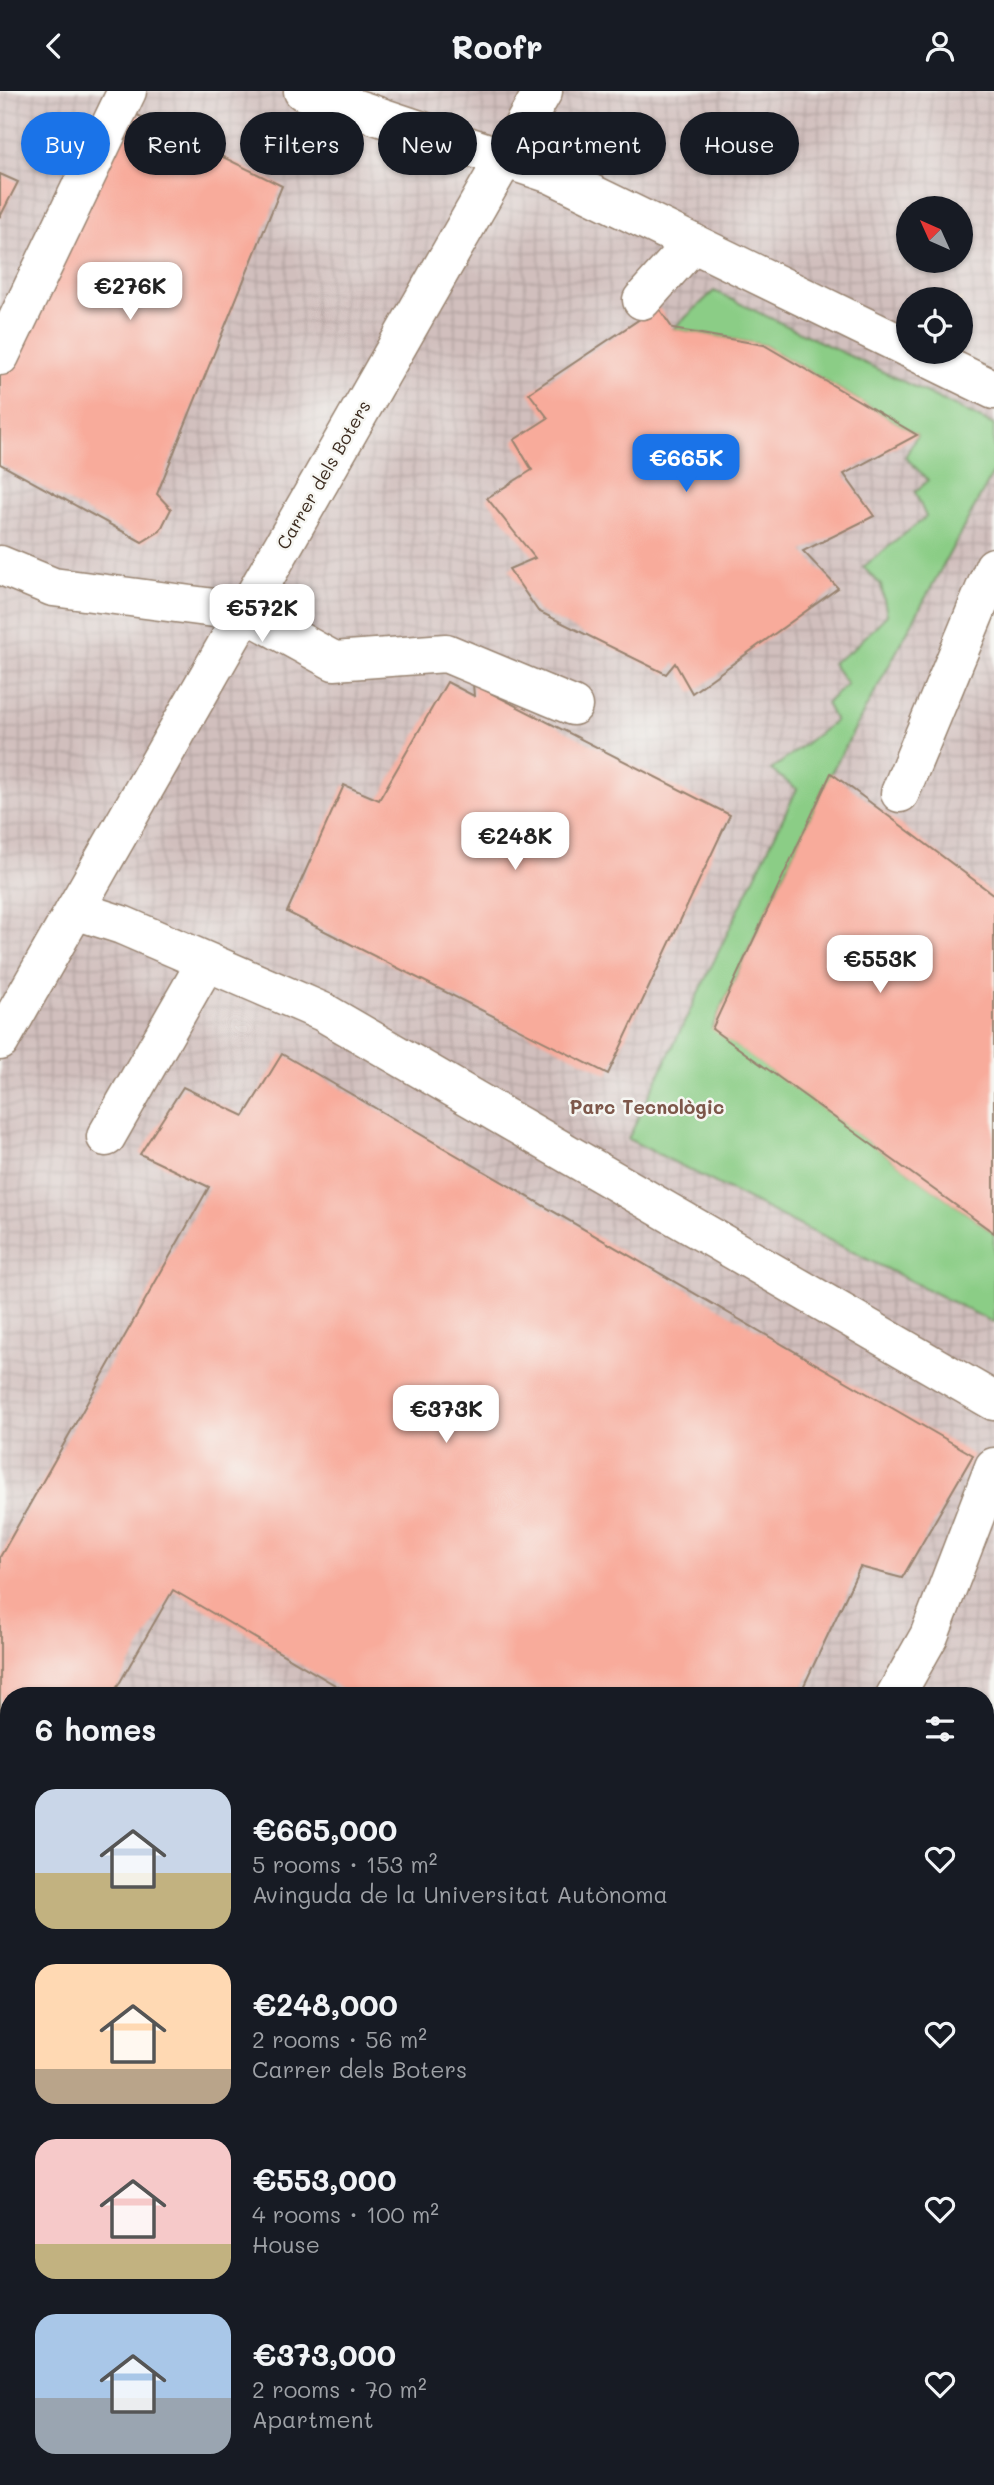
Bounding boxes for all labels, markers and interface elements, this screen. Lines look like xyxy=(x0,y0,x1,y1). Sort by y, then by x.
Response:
text: Roofr xyxy=(451,25,543,67)
icon: back xyxy=(35,27,73,65)
icon: person xyxy=(921,27,959,65)
chip: Buy xyxy=(21,112,110,175)
chip: Rent xyxy=(124,112,226,175)
chip: Filters xyxy=(240,112,364,175)
chip: New xyxy=(378,112,477,175)
chip: Apartment xyxy=(491,112,666,175)
chip: House xyxy=(680,112,799,175)
north arrow xyxy=(896,196,973,273)
map controls xyxy=(896,196,973,364)
pin: €276K xyxy=(81,263,179,322)
text: €276K xyxy=(93,270,167,300)
button: locate xyxy=(896,287,973,364)
street label: Carrer dels Boters xyxy=(271,396,376,553)
pin: €665K xyxy=(637,435,735,494)
text: €665K xyxy=(648,442,724,472)
pin: €572K xyxy=(213,585,311,644)
text: €572K xyxy=(226,592,298,622)
pin: €248K xyxy=(466,813,564,872)
text: €248K xyxy=(477,820,553,850)
pin: €553K xyxy=(831,935,929,995)
text: €553K xyxy=(843,943,917,973)
district label: Parc Tecnològic xyxy=(570,1094,724,1119)
pin: €373K xyxy=(397,1385,495,1445)
text: €373K xyxy=(409,1393,483,1423)
text: 6 homes xyxy=(35,1709,156,1749)
icon: filters xyxy=(921,1710,959,1748)
text: €665,000 xyxy=(252,1809,397,1849)
icon: home xyxy=(91,1817,175,1901)
icon: heart xyxy=(921,1840,959,1878)
text: 5 rooms · 153 m² xyxy=(252,1849,437,1879)
text: Avinguda de la Universitat Autònoma xyxy=(252,1879,668,1909)
text: €248,000 xyxy=(252,1984,398,2024)
icon: home xyxy=(91,1992,175,2076)
icon: heart xyxy=(921,2015,959,2053)
text: 2 rooms · 56 m² xyxy=(252,2024,427,2054)
text: Carrer dels Boters xyxy=(252,2054,467,2084)
text: €553,000 xyxy=(252,2159,396,2199)
icon: home xyxy=(91,2167,175,2251)
icon: heart xyxy=(921,2190,959,2228)
text: 4 rooms · 100 m² xyxy=(252,2199,439,2229)
text: House xyxy=(252,2229,320,2259)
text: €373,000 xyxy=(252,2334,396,2374)
icon: home xyxy=(91,2342,175,2426)
icon: heart xyxy=(921,2365,959,2403)
text: 2 rooms · 70 m² xyxy=(252,2374,427,2404)
text: Apartment xyxy=(252,2404,374,2434)

